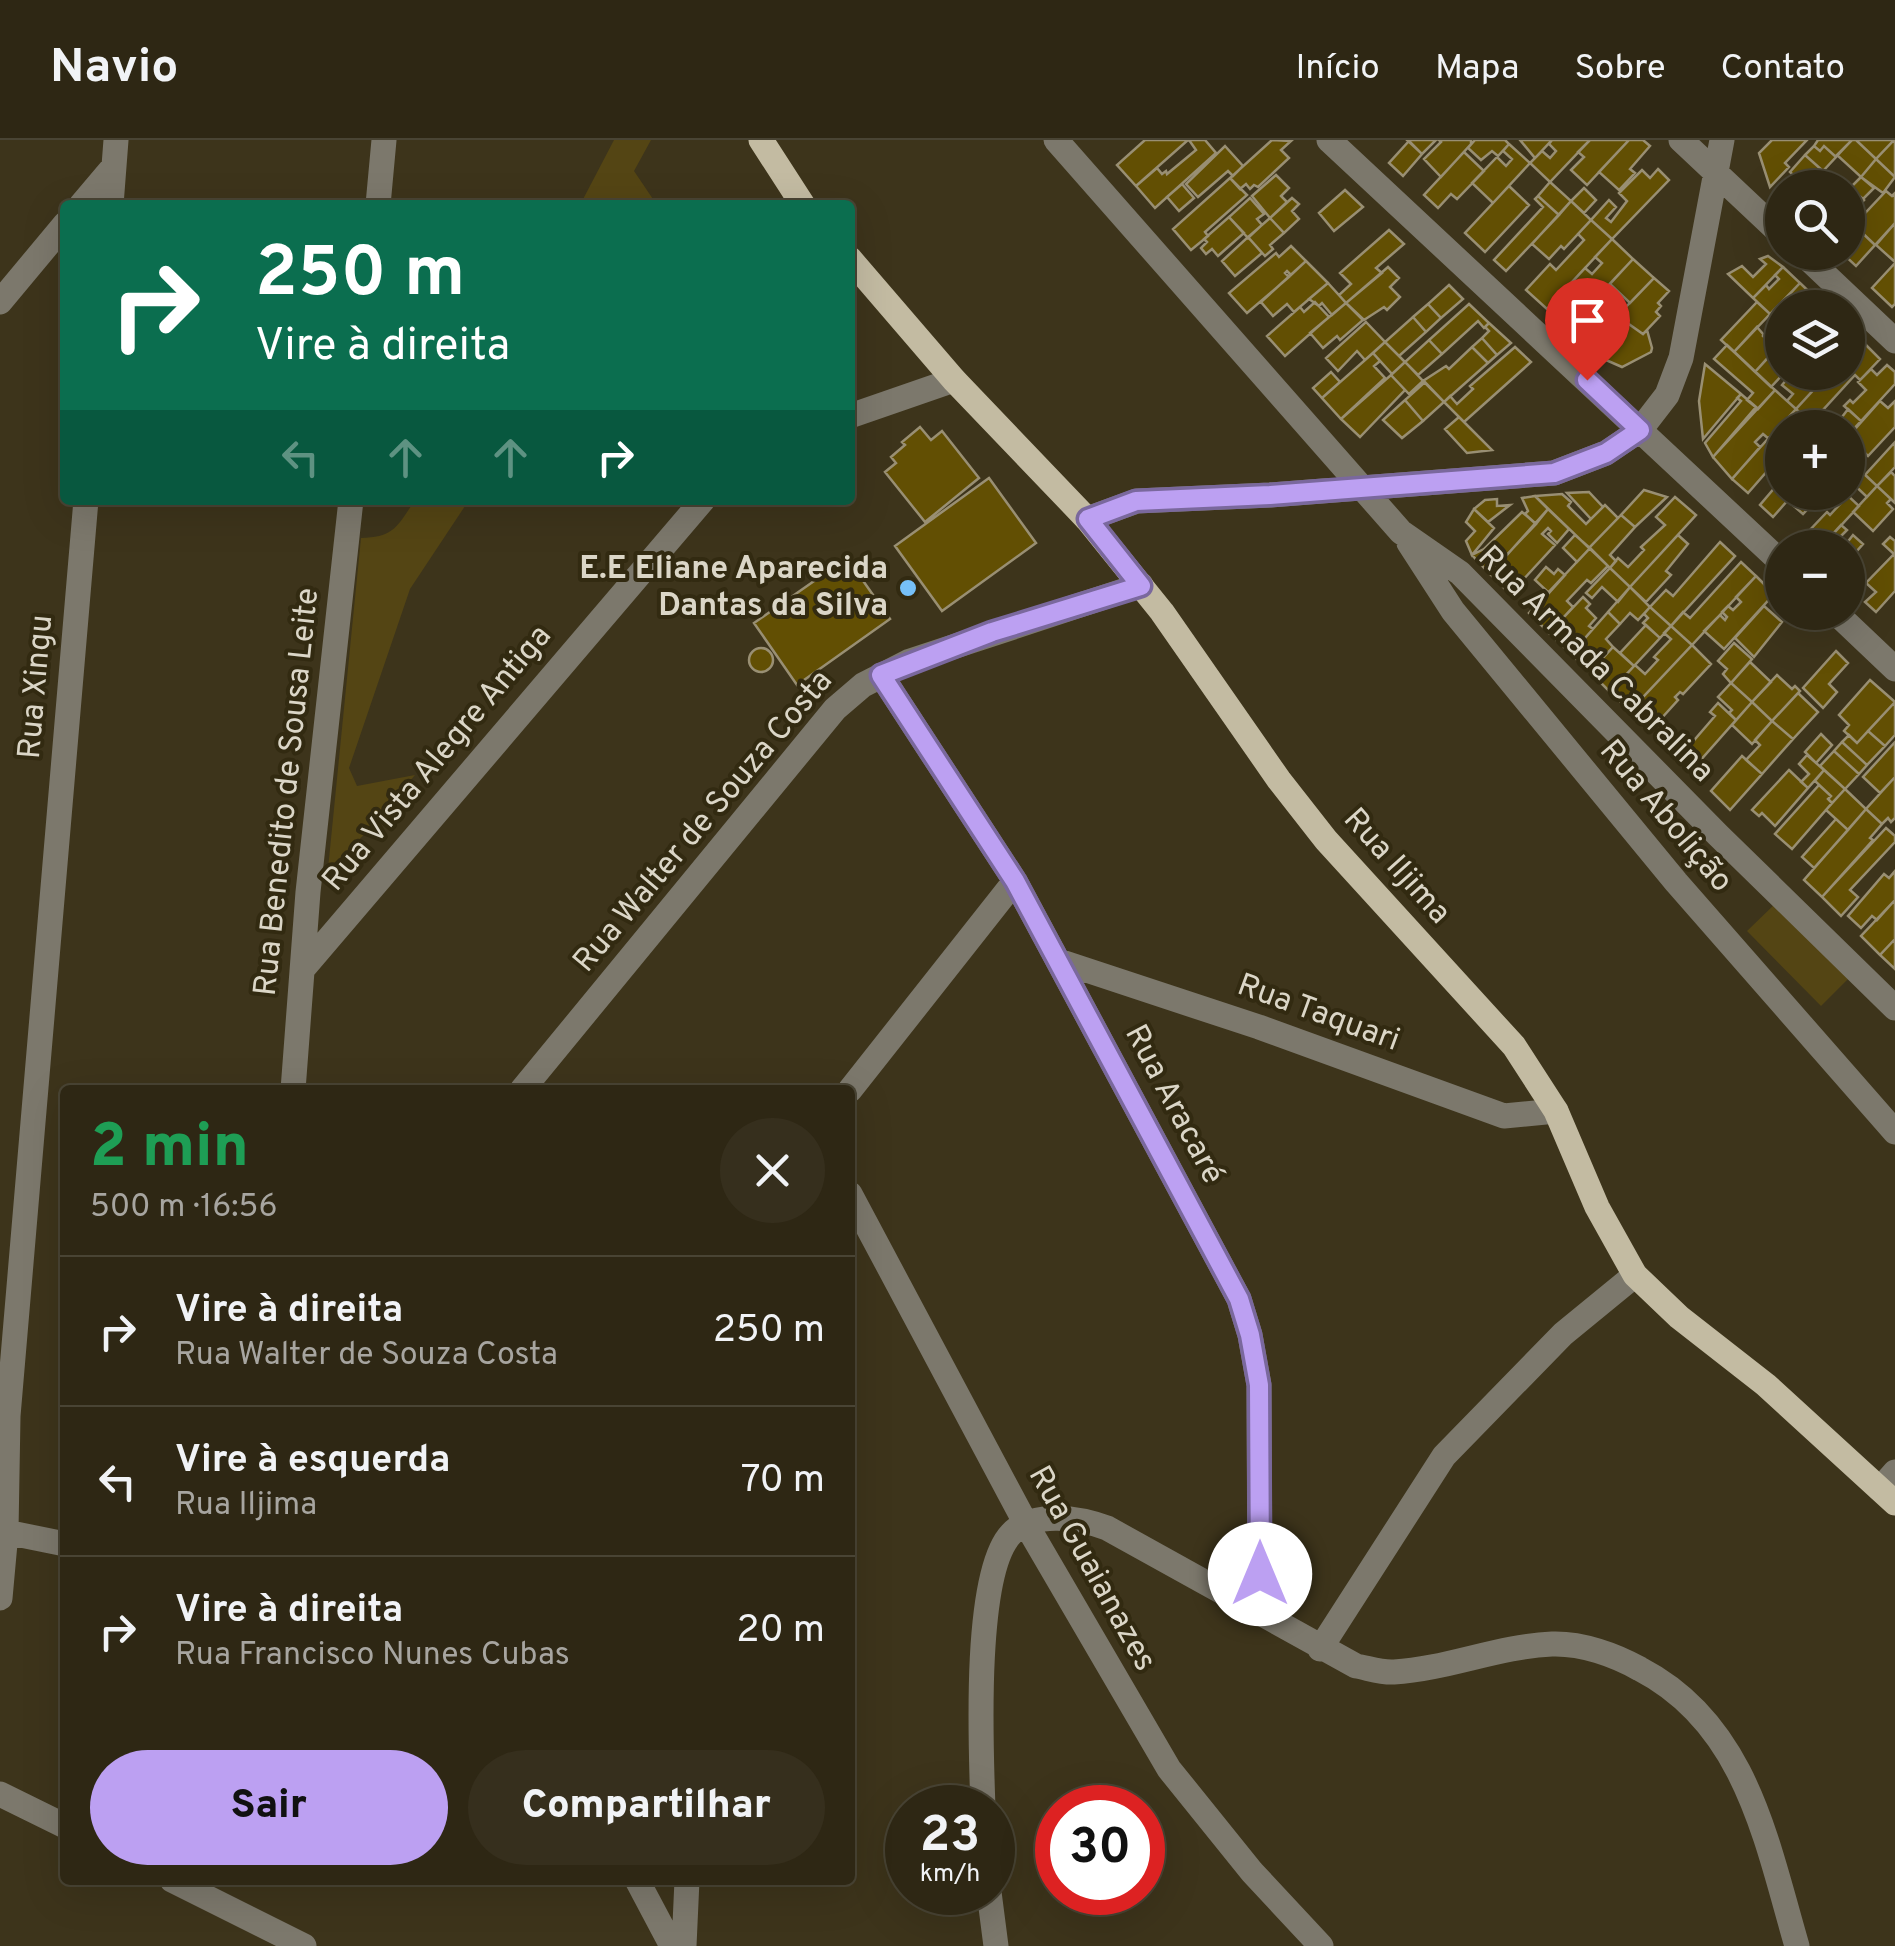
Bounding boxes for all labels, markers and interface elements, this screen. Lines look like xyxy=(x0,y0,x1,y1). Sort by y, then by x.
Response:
text: Navio xyxy=(50,39,178,99)
text: Início xyxy=(1296,47,1380,91)
text: Mapa xyxy=(1435,47,1520,91)
text: Sobre xyxy=(1575,47,1665,91)
text: Contato xyxy=(1720,47,1845,91)
map controls xyxy=(1765,170,1865,630)
button: search xyxy=(1765,170,1865,270)
text: 250 m xyxy=(255,232,465,321)
icon: right xyxy=(90,240,220,370)
pin xyxy=(1545,278,1630,381)
button: layers xyxy=(1765,290,1865,390)
icon: arrive xyxy=(1560,293,1615,348)
text: Vire à direita xyxy=(255,319,510,376)
button: + xyxy=(1765,410,1865,510)
icon: left xyxy=(273,430,328,485)
icon: ahead xyxy=(378,430,433,485)
icon: ahead xyxy=(483,430,538,485)
icon: right xyxy=(588,430,643,485)
button: − xyxy=(1765,530,1865,630)
street label: Rua Armada Cabralina xyxy=(1468,538,1722,792)
place label: E.E Eliane Aparecida Dantas da Silva xyxy=(579,550,888,627)
marker: E.E Eliane Aparecida Dantas da Silva xyxy=(897,577,919,599)
street label: Rua Benedito de Sousa Leite xyxy=(247,586,329,998)
street label: Rua Xingu xyxy=(11,613,63,761)
street label: Rua Vista Alegre Antiga xyxy=(315,618,561,900)
street label: Rua Walter de Souza Costa xyxy=(566,663,842,981)
street label: Rua Abolição xyxy=(1590,732,1740,902)
street label: Rua Iljima xyxy=(1334,801,1458,933)
street label: Rua Taquari xyxy=(1231,966,1405,1062)
street label: Rua Aracaré xyxy=(1114,1018,1232,1192)
text: 2 min xyxy=(90,1112,249,1188)
button: close xyxy=(720,1118,825,1223)
text: 500 m · 16:56 xyxy=(90,1188,278,1228)
text: Vire à direita xyxy=(175,1287,403,1336)
icon: right xyxy=(90,1304,145,1359)
text: 250 m xyxy=(713,1307,825,1356)
text: Rua Walter de Souza Costa xyxy=(175,1336,558,1376)
text: Vire à esquerda xyxy=(175,1437,450,1486)
icon: left xyxy=(90,1454,145,1509)
text: 70 m xyxy=(741,1457,825,1506)
street label: Rua Guaianazes xyxy=(1018,1459,1164,1679)
text: Rua Iljima xyxy=(175,1486,317,1526)
position arrow xyxy=(1208,1522,1312,1626)
text: Vire à direita xyxy=(175,1587,403,1636)
icon: right xyxy=(90,1604,145,1659)
text: 20 m xyxy=(736,1607,825,1656)
text: Rua Francisco Nunes Cubas xyxy=(175,1636,570,1676)
button: Sair xyxy=(90,1750,448,1865)
button: Compartilhar xyxy=(468,1750,825,1865)
speed limit sign: 30 xyxy=(1035,1785,1165,1915)
text: 23 xyxy=(920,1806,980,1869)
text: km/h xyxy=(920,1859,980,1891)

